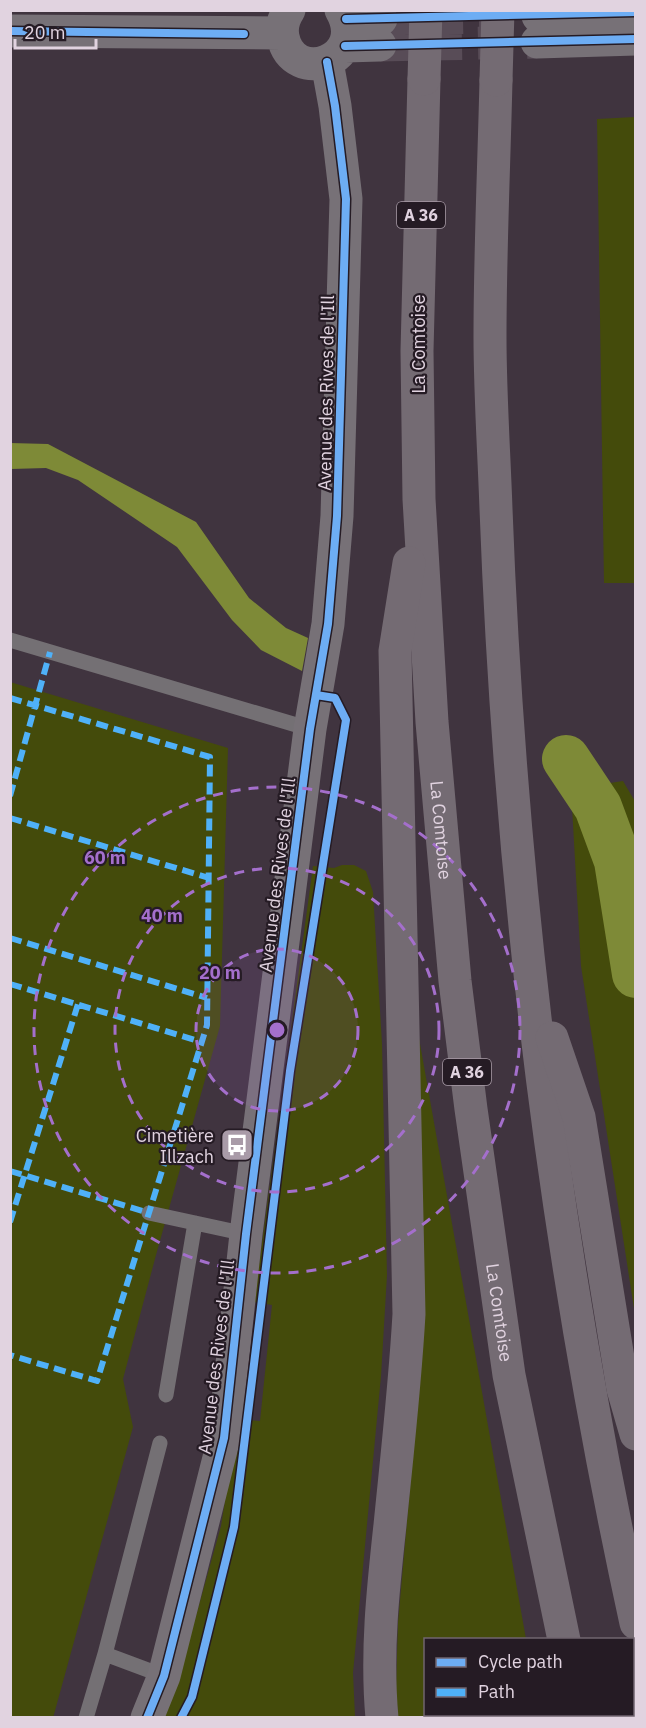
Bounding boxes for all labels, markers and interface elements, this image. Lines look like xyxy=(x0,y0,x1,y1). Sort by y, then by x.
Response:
scale bar xyxy=(15,12,96,50)
text: 20 m xyxy=(24,21,66,44)
road number: A 36 xyxy=(397,202,445,228)
street label: La Comtoise xyxy=(407,294,430,394)
street label: Avenue des Rives de l'Ill xyxy=(313,295,339,491)
street label: Avenue des Rives de l'Ill xyxy=(254,776,300,974)
street label: La Comtoise xyxy=(426,780,457,881)
text: 60 m xyxy=(84,846,126,869)
text: 40 m xyxy=(141,904,183,927)
text: 20 m xyxy=(199,961,241,984)
centre of rings xyxy=(267,1020,287,1040)
road number: A 36 xyxy=(443,1059,491,1085)
place label: Cimetière Illzach xyxy=(136,1124,214,1168)
bus stop icon: Cimetière Illzach xyxy=(219,1127,255,1163)
street label: Avenue des Rives de l'Ill xyxy=(193,1258,239,1456)
street label: La Comtoise xyxy=(482,1262,518,1363)
legend xyxy=(424,1638,634,1716)
text: Cycle path xyxy=(478,1650,563,1673)
text: Path xyxy=(478,1680,515,1703)

